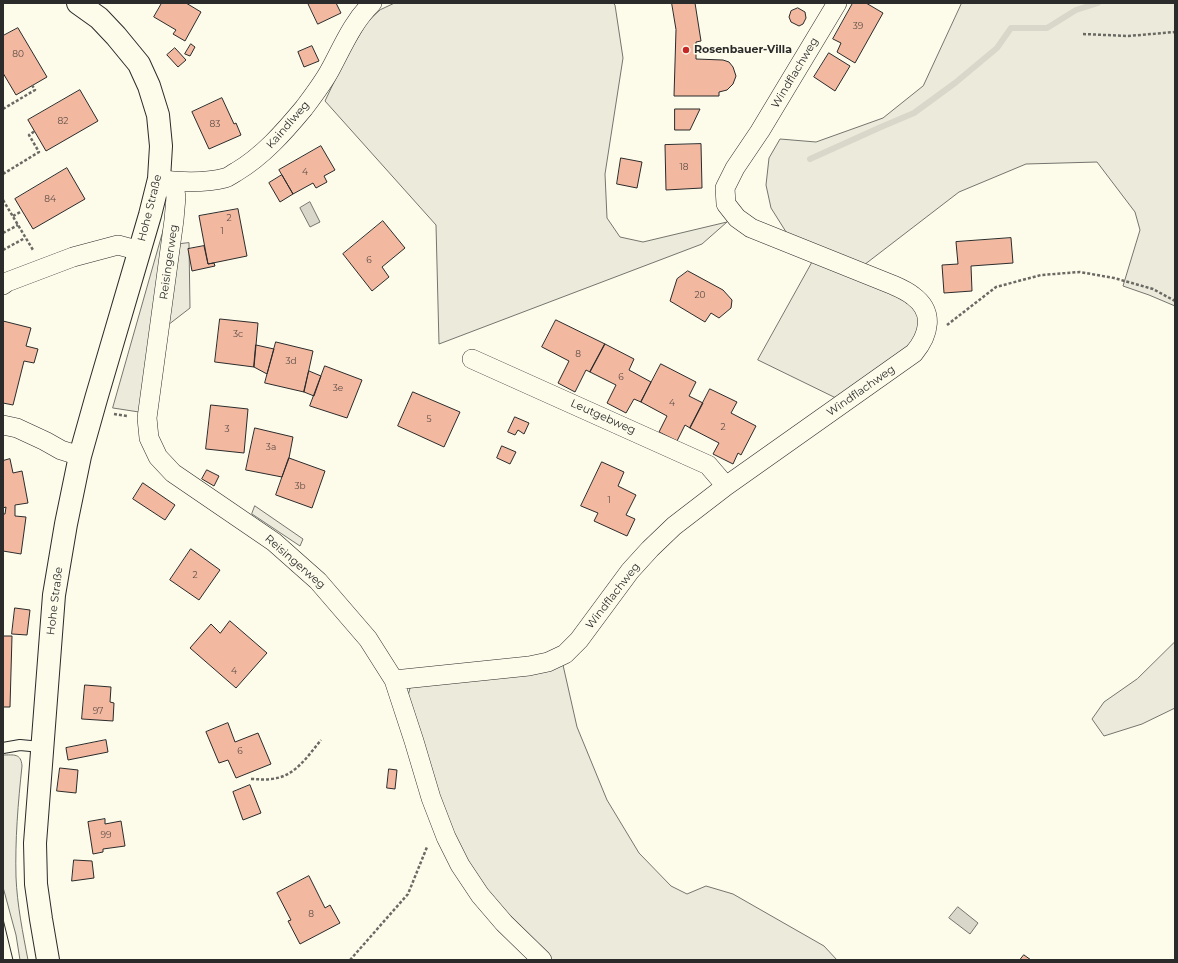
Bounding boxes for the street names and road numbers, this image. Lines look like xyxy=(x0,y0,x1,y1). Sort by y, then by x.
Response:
street label: Windflachweg xyxy=(769,35,821,111)
street label: Kaindlweg xyxy=(264,99,312,151)
street label: Hohe Straße xyxy=(135,173,165,243)
street label: Reisingerweg xyxy=(157,224,181,300)
street label: Windflachweg xyxy=(824,363,898,419)
street label: Leutgebweg xyxy=(568,397,638,437)
street label: Reisingerweg xyxy=(262,532,328,592)
street label: Windflachweg xyxy=(583,560,643,632)
street label: Hohe Straße xyxy=(44,566,66,636)

